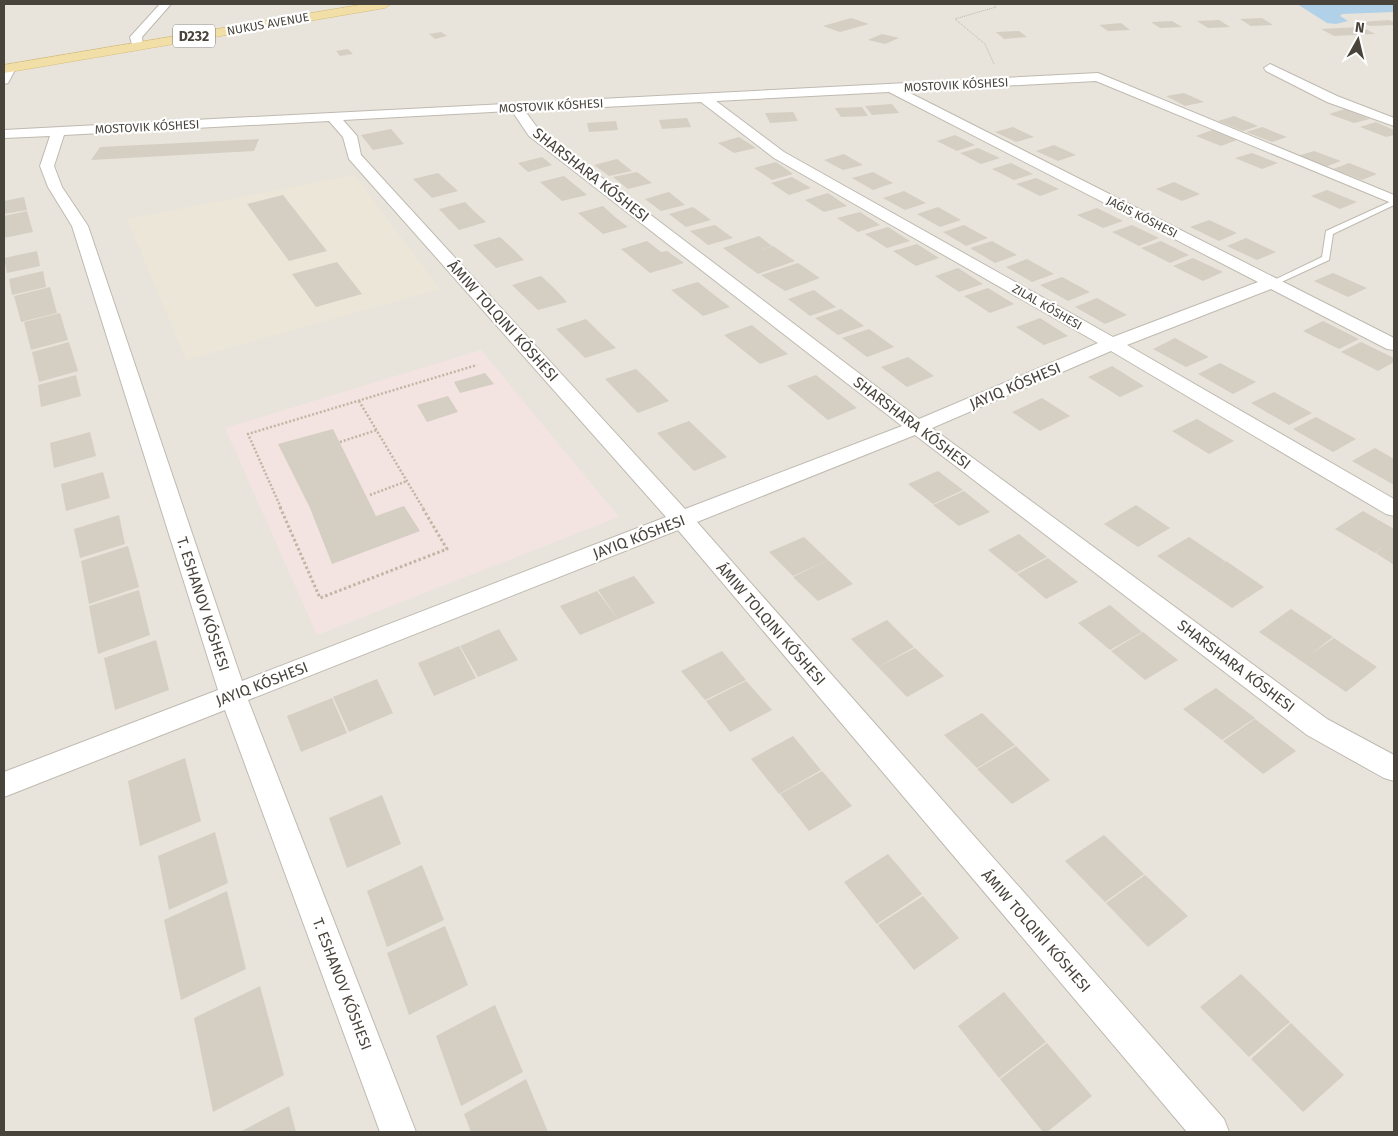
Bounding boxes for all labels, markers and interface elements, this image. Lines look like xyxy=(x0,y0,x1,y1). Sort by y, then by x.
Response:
street label: NUKUS AVENUE xyxy=(226,10,310,38)
north arrow xyxy=(1333,15,1383,65)
text: N xyxy=(1354,19,1366,37)
road number: D232 xyxy=(173,24,215,48)
street label: MOSTOVIK KÓSHESI xyxy=(903,74,1009,95)
street label: MOSTOVIK KÓSHESI xyxy=(498,95,604,116)
street label: MOSTOVIK KÓSHESI xyxy=(94,116,200,137)
street label: SHARSHARA KÓSHESI xyxy=(529,124,653,226)
street label: JAǴIS KÓSHESI xyxy=(1104,192,1180,241)
street label: ÁMIW TOLQINI KÓSHESI xyxy=(444,257,562,385)
street label: ZILAL KÓSHESI xyxy=(1010,281,1085,333)
street label: JAYIQ KÓSHESI xyxy=(967,359,1063,413)
street label: SHARSHARA KÓSHESI xyxy=(850,373,974,473)
street label: JAYIQ KÓSHESI xyxy=(590,511,688,563)
street label: T. ESHANOV KÓSHESI xyxy=(173,535,233,673)
street label: ÁMIW TOLQINI KÓSHESI xyxy=(713,559,829,689)
street label: SHARSHARA KÓSHESI xyxy=(1174,616,1298,716)
street label: JAYIQ KÓSHESI xyxy=(213,658,311,710)
street label: ÁMIW TOLQINI KÓSHESI xyxy=(978,866,1094,996)
street label: T. ESHANOV KÓSHESI xyxy=(309,915,375,1053)

